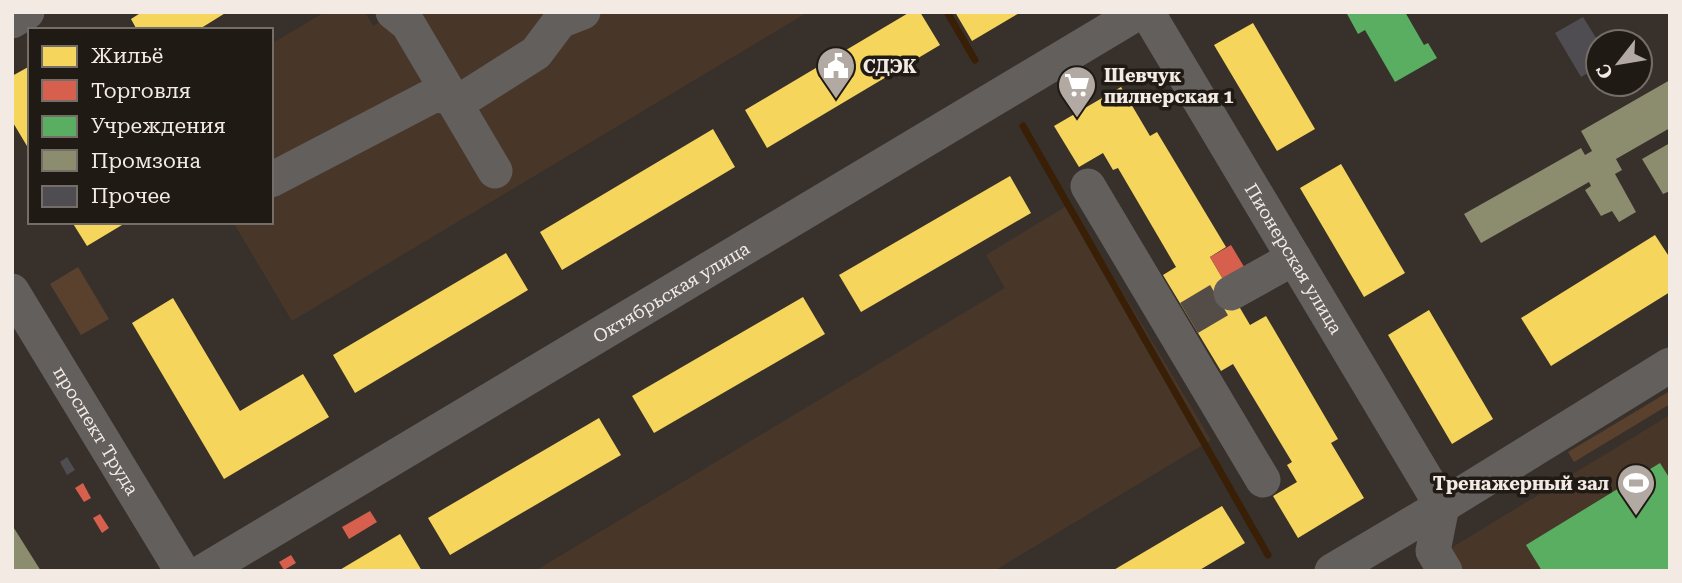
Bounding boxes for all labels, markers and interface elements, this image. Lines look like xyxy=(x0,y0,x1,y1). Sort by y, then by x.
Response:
legend xyxy=(28,28,273,224)
north arrow xyxy=(1584,28,1654,98)
text: Жильё xyxy=(91,44,163,68)
public building icon: СДЭК xyxy=(815,45,857,100)
place label: СДЭК xyxy=(863,56,917,77)
text: С xyxy=(1592,60,1618,83)
supermarket icon: Шевчук пилнерская 1 xyxy=(1056,64,1098,119)
place label: Шевчук пилнерская 1 xyxy=(1104,65,1234,107)
text: Торговля xyxy=(91,79,191,103)
text: Учреждения xyxy=(91,114,226,138)
text: Промзона xyxy=(91,149,201,173)
street label: Пионерская улица xyxy=(1241,179,1347,338)
text: Прочее xyxy=(91,184,171,208)
street label: Октябрьская улица xyxy=(589,237,753,347)
street label: проспект Труда xyxy=(50,362,144,499)
sports icon: Тренажерный зал xyxy=(1615,462,1657,517)
place label: Тренажерный зал xyxy=(1433,473,1609,494)

